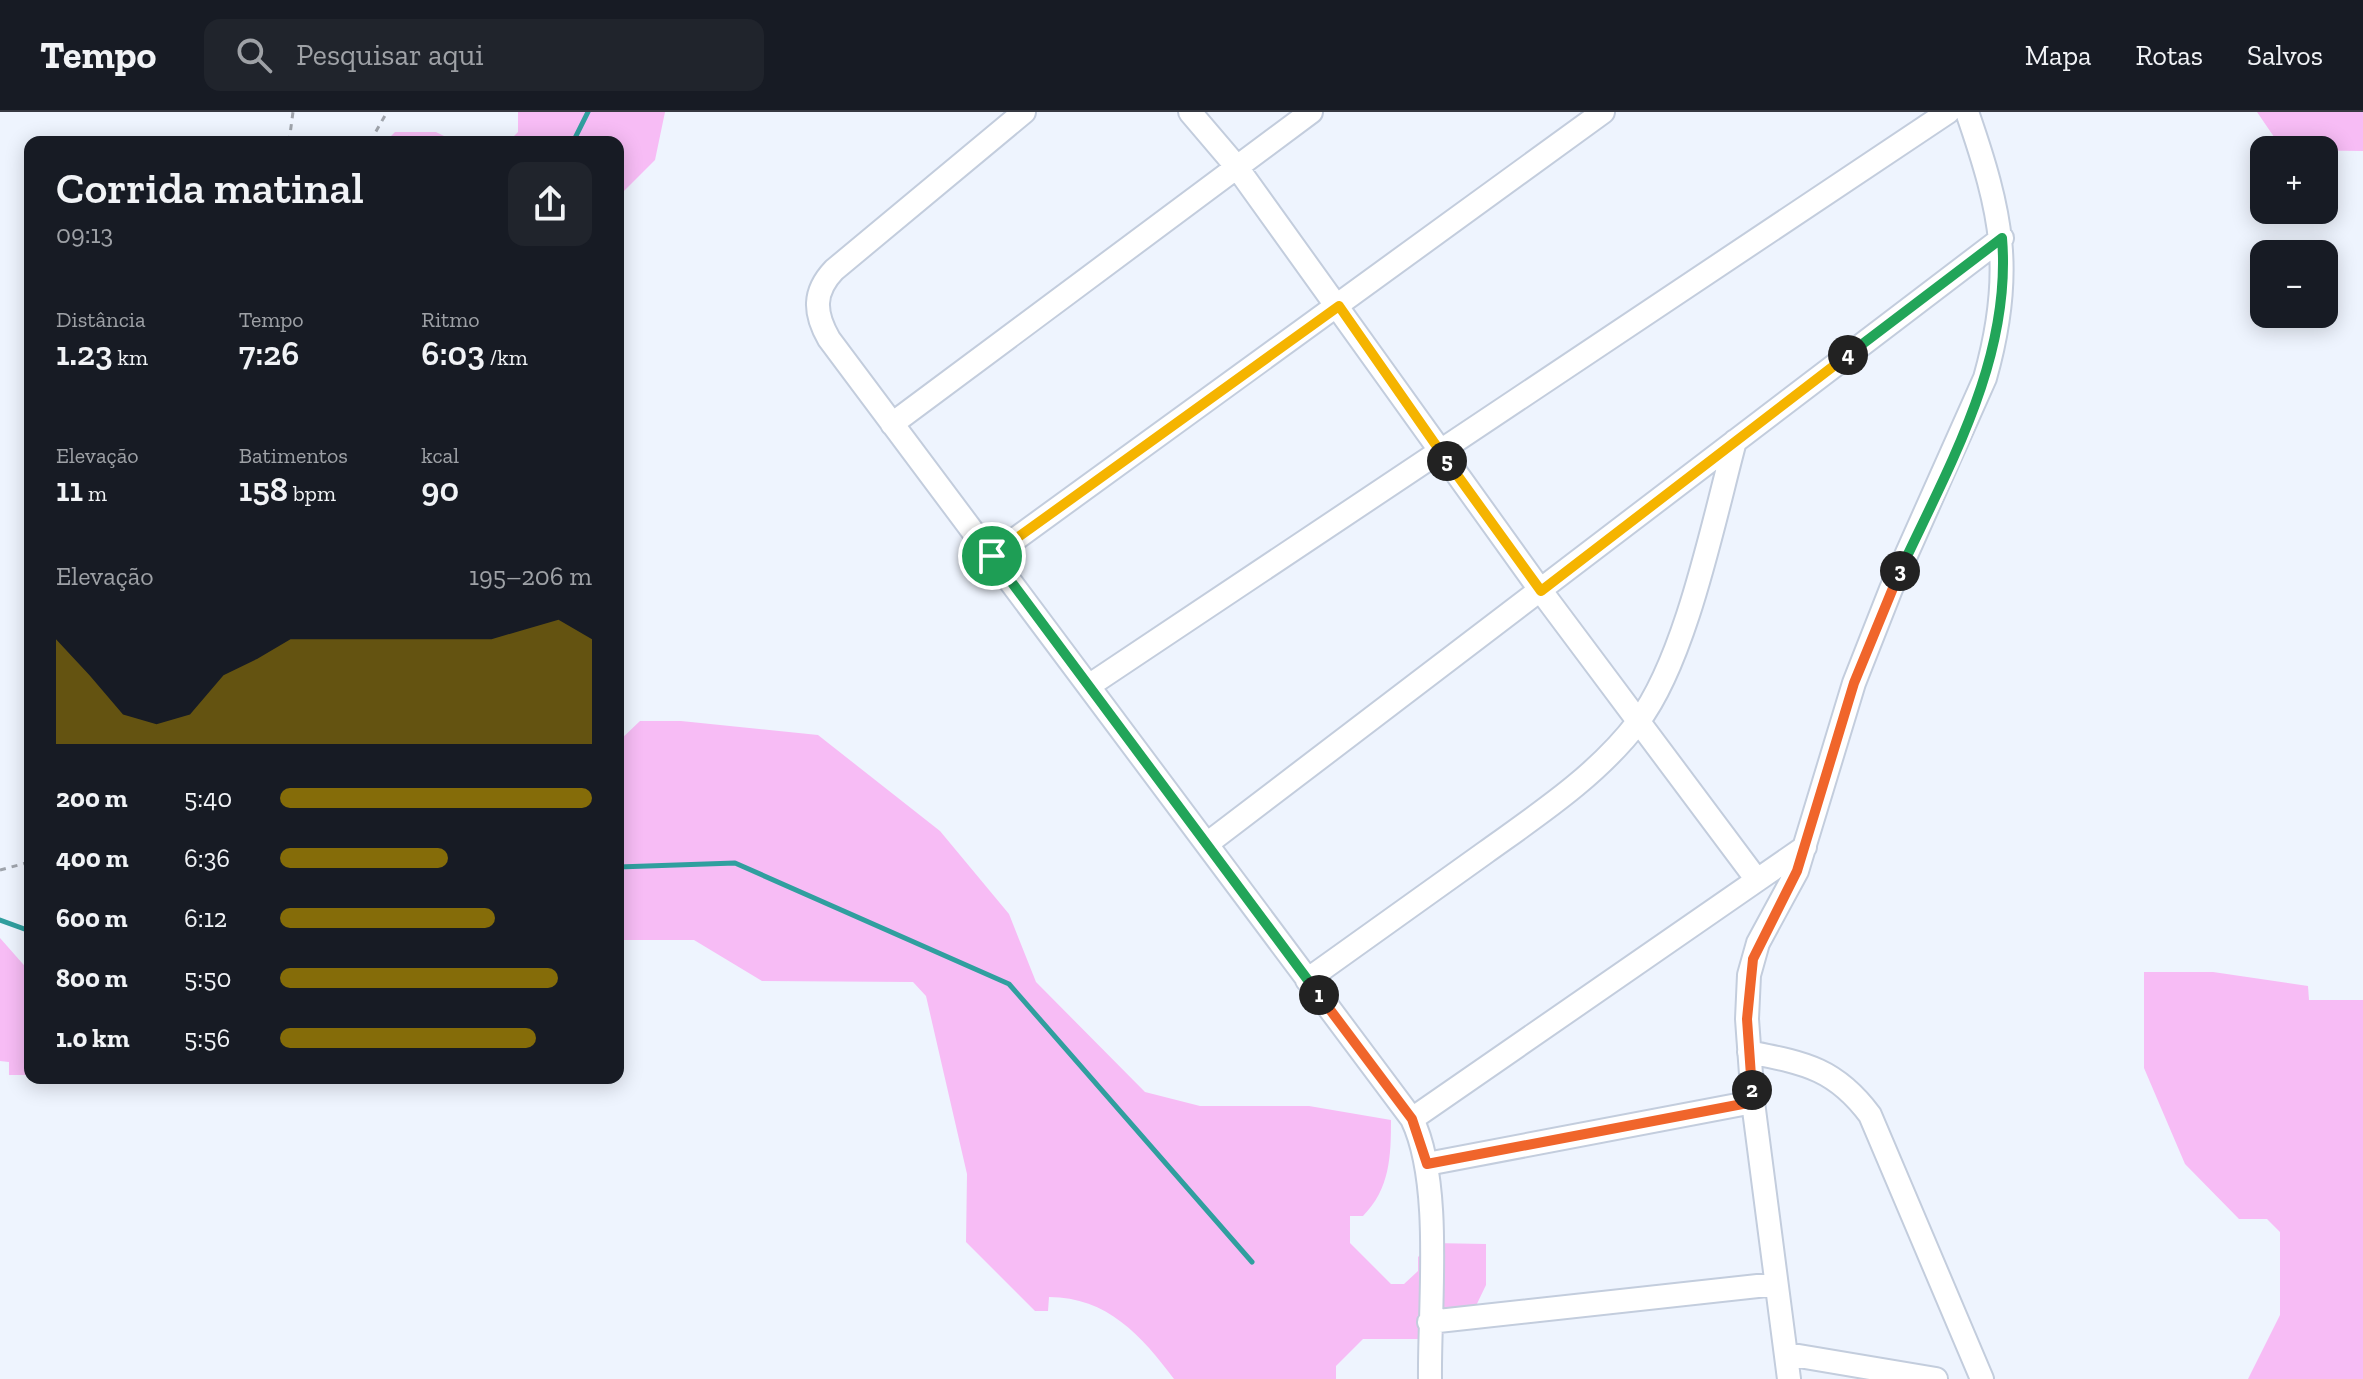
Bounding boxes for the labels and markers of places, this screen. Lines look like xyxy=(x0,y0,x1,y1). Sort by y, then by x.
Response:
pin: 4 xyxy=(1828,335,1868,375)
pin: 5 xyxy=(1427,441,1467,481)
pin xyxy=(958,522,1026,590)
pin: 3 xyxy=(1880,551,1920,591)
pin: 1 xyxy=(1299,975,1339,1015)
pin: 2 xyxy=(1732,1070,1772,1110)

